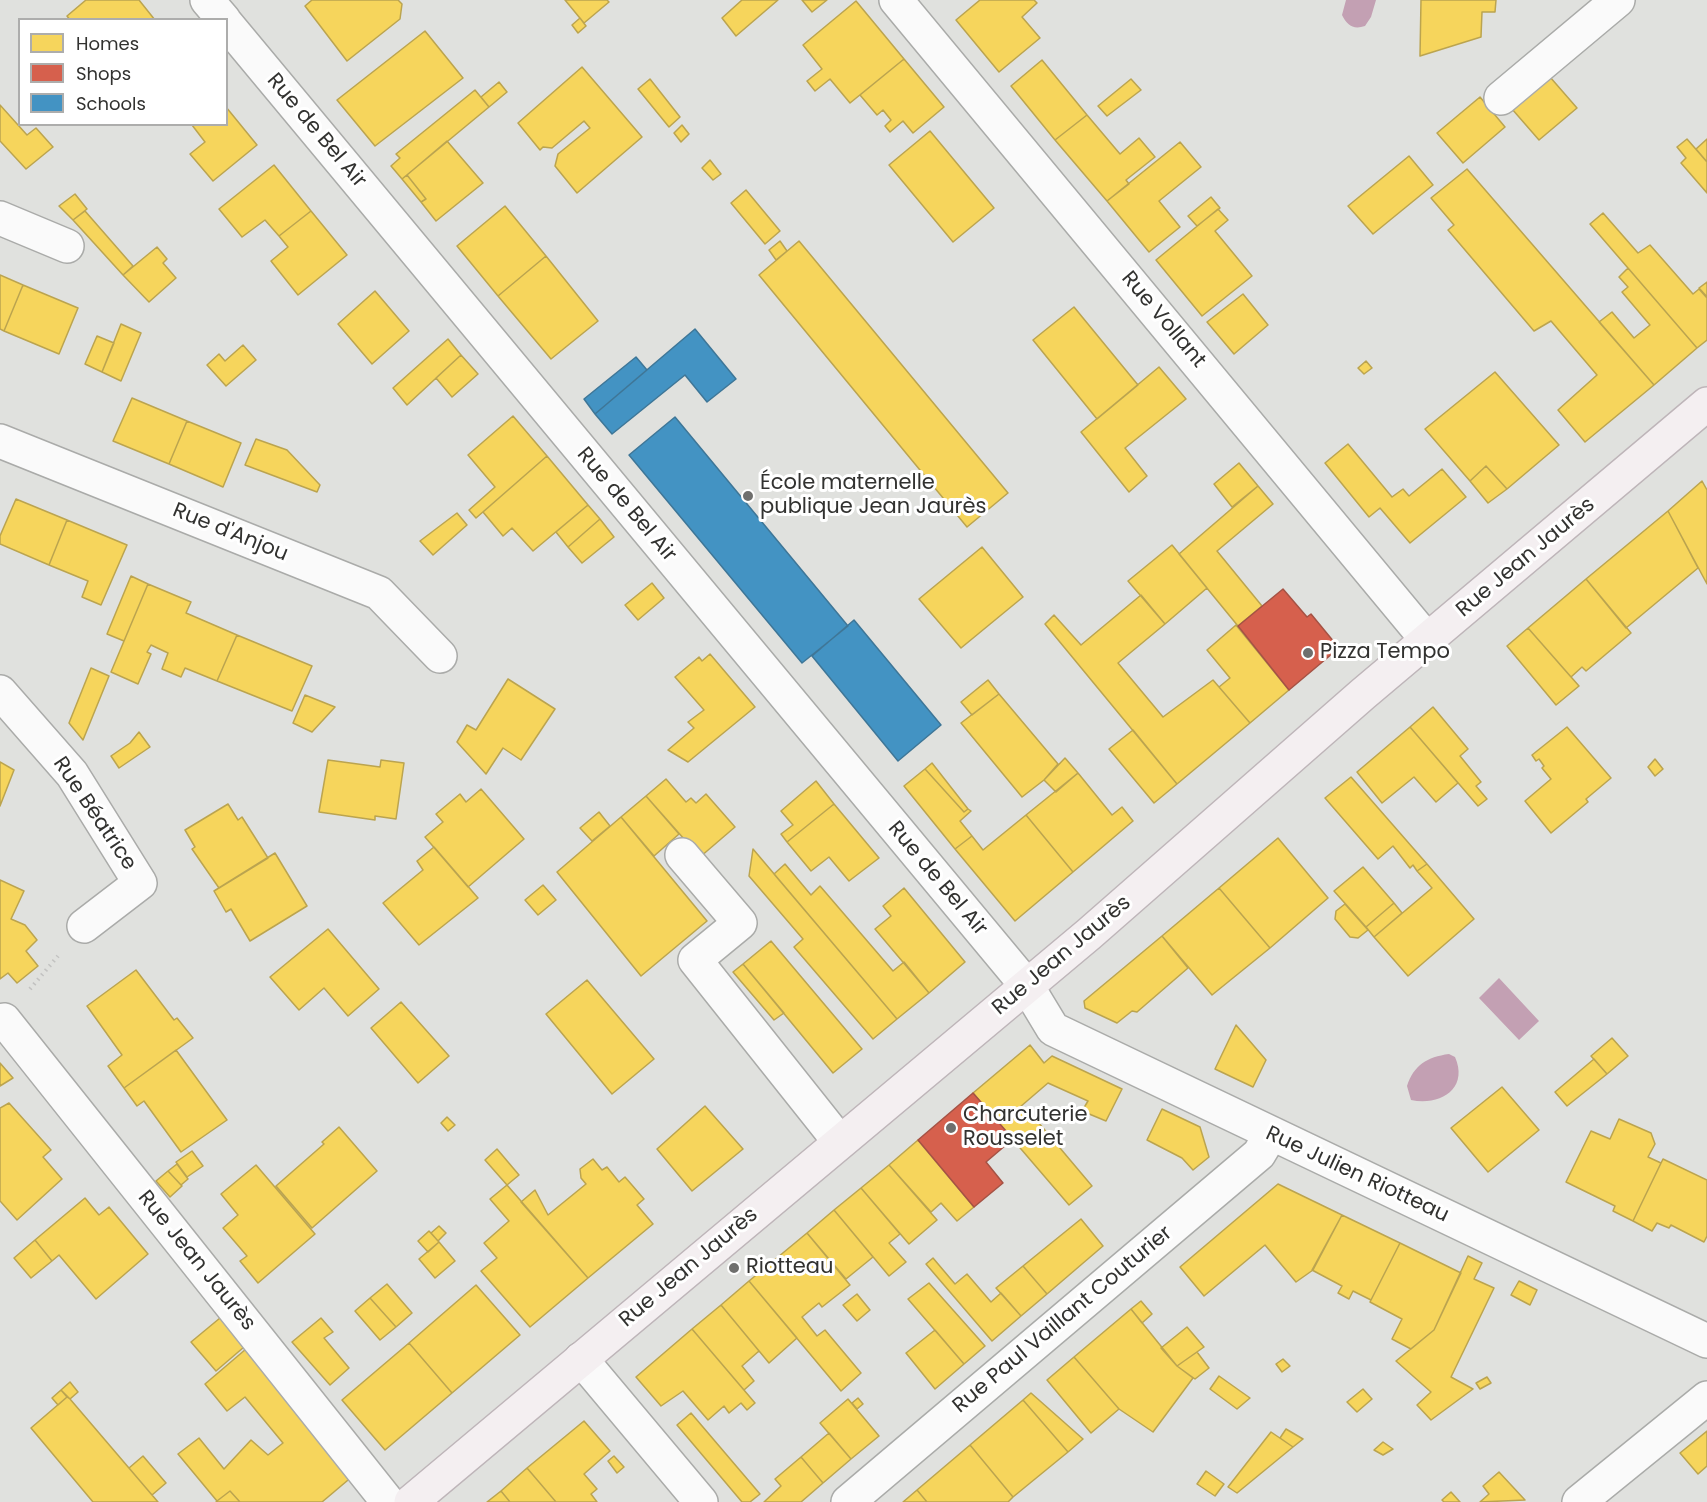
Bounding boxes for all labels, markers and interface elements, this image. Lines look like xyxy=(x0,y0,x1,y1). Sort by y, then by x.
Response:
legend xyxy=(18,18,228,126)
text: Homes xyxy=(76,31,139,56)
text: Shops xyxy=(76,61,131,86)
street label: Rue de Bel Air xyxy=(261,69,371,193)
text: Schools xyxy=(76,91,146,116)
street label: Rue Vollant xyxy=(1115,267,1211,373)
street label: Rue de Bel Air xyxy=(571,443,681,567)
place label: École maternelle publique Jean Jaurès xyxy=(760,471,986,521)
marker: École maternelle publique Jean Jaurès xyxy=(741,489,755,503)
street label: Rue Jean Jaurès xyxy=(1452,493,1600,623)
street label: Rue d'Anjou xyxy=(169,498,291,568)
place label: Pizza Tempo xyxy=(1320,640,1450,666)
marker: Pizza Tempo xyxy=(1301,646,1315,660)
street label: Rue Béatrice xyxy=(47,753,141,875)
street label: Rue de Bel Air xyxy=(882,817,992,941)
street label: Rue Jean Jaurès xyxy=(988,891,1136,1021)
place label: Charcuterie Rousselet xyxy=(963,1103,1088,1153)
marker: Charcuterie Rousselet xyxy=(944,1121,958,1135)
street label: Rue Julien Riotteau xyxy=(1261,1122,1453,1228)
street label: Rue Jean Jaurès xyxy=(132,1186,260,1336)
street label: Rue Jean Jaurès xyxy=(615,1203,763,1333)
street label: Rue Paul Vaillant Couturier xyxy=(948,1221,1178,1419)
place label: Riotteau xyxy=(746,1255,833,1281)
marker: Riotteau xyxy=(727,1261,741,1275)

